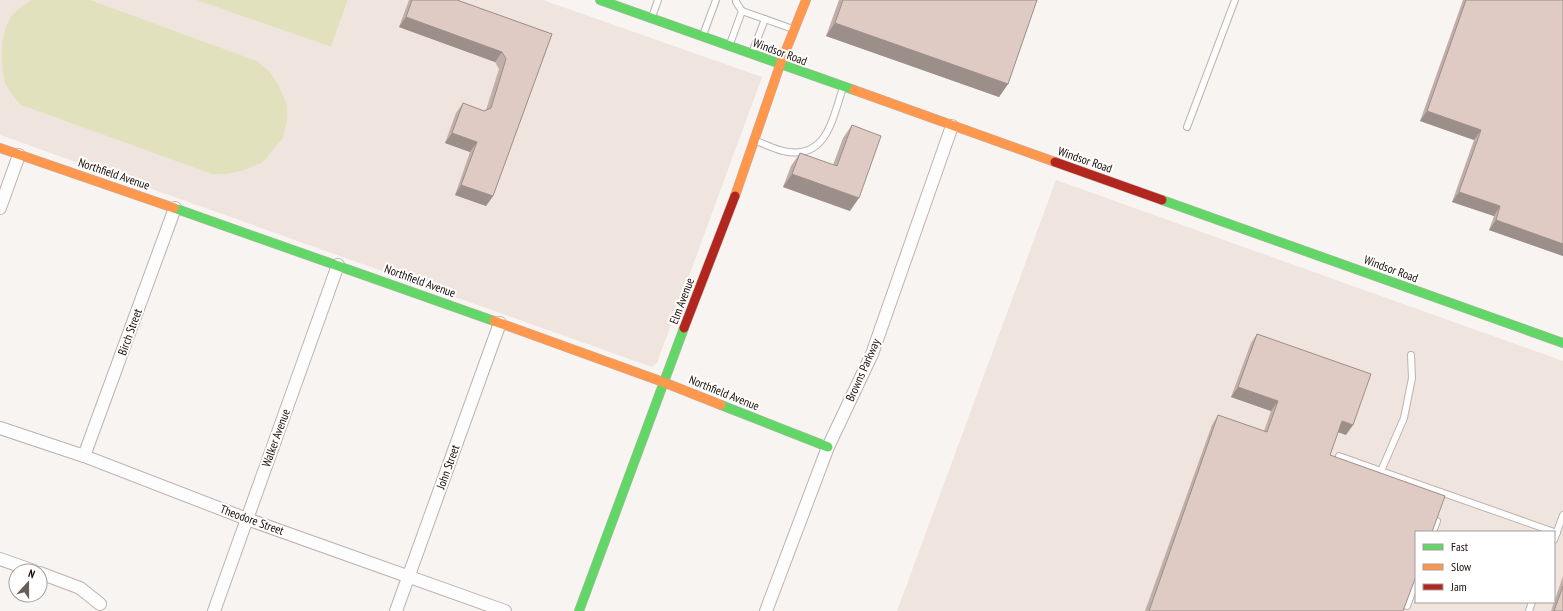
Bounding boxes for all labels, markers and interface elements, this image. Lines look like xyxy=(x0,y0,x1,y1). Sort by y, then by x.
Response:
street label: Windsor Road xyxy=(751,35,809,68)
street label: Windsor Road xyxy=(1056,143,1114,176)
street label: Northfield Avenue xyxy=(76,154,152,193)
street label: Windsor Road xyxy=(1362,252,1420,285)
street label: Northfield Avenue xyxy=(383,261,458,300)
street label: Elm Avenue xyxy=(666,276,697,326)
street label: Birch Street xyxy=(114,306,145,357)
street label: Browns Parkway xyxy=(842,336,883,404)
street label: Northfield Avenue xyxy=(687,372,762,413)
street label: Walker Avenue xyxy=(258,407,293,469)
street label: John Street xyxy=(432,442,463,492)
street label: Theodore Street xyxy=(218,501,287,538)
legend xyxy=(1415,531,1555,603)
text: Fast xyxy=(1451,539,1469,554)
text: Slow xyxy=(1451,559,1472,574)
north arrow xyxy=(8,563,48,603)
text: N xyxy=(26,566,37,581)
text: Jam xyxy=(1450,579,1467,594)

